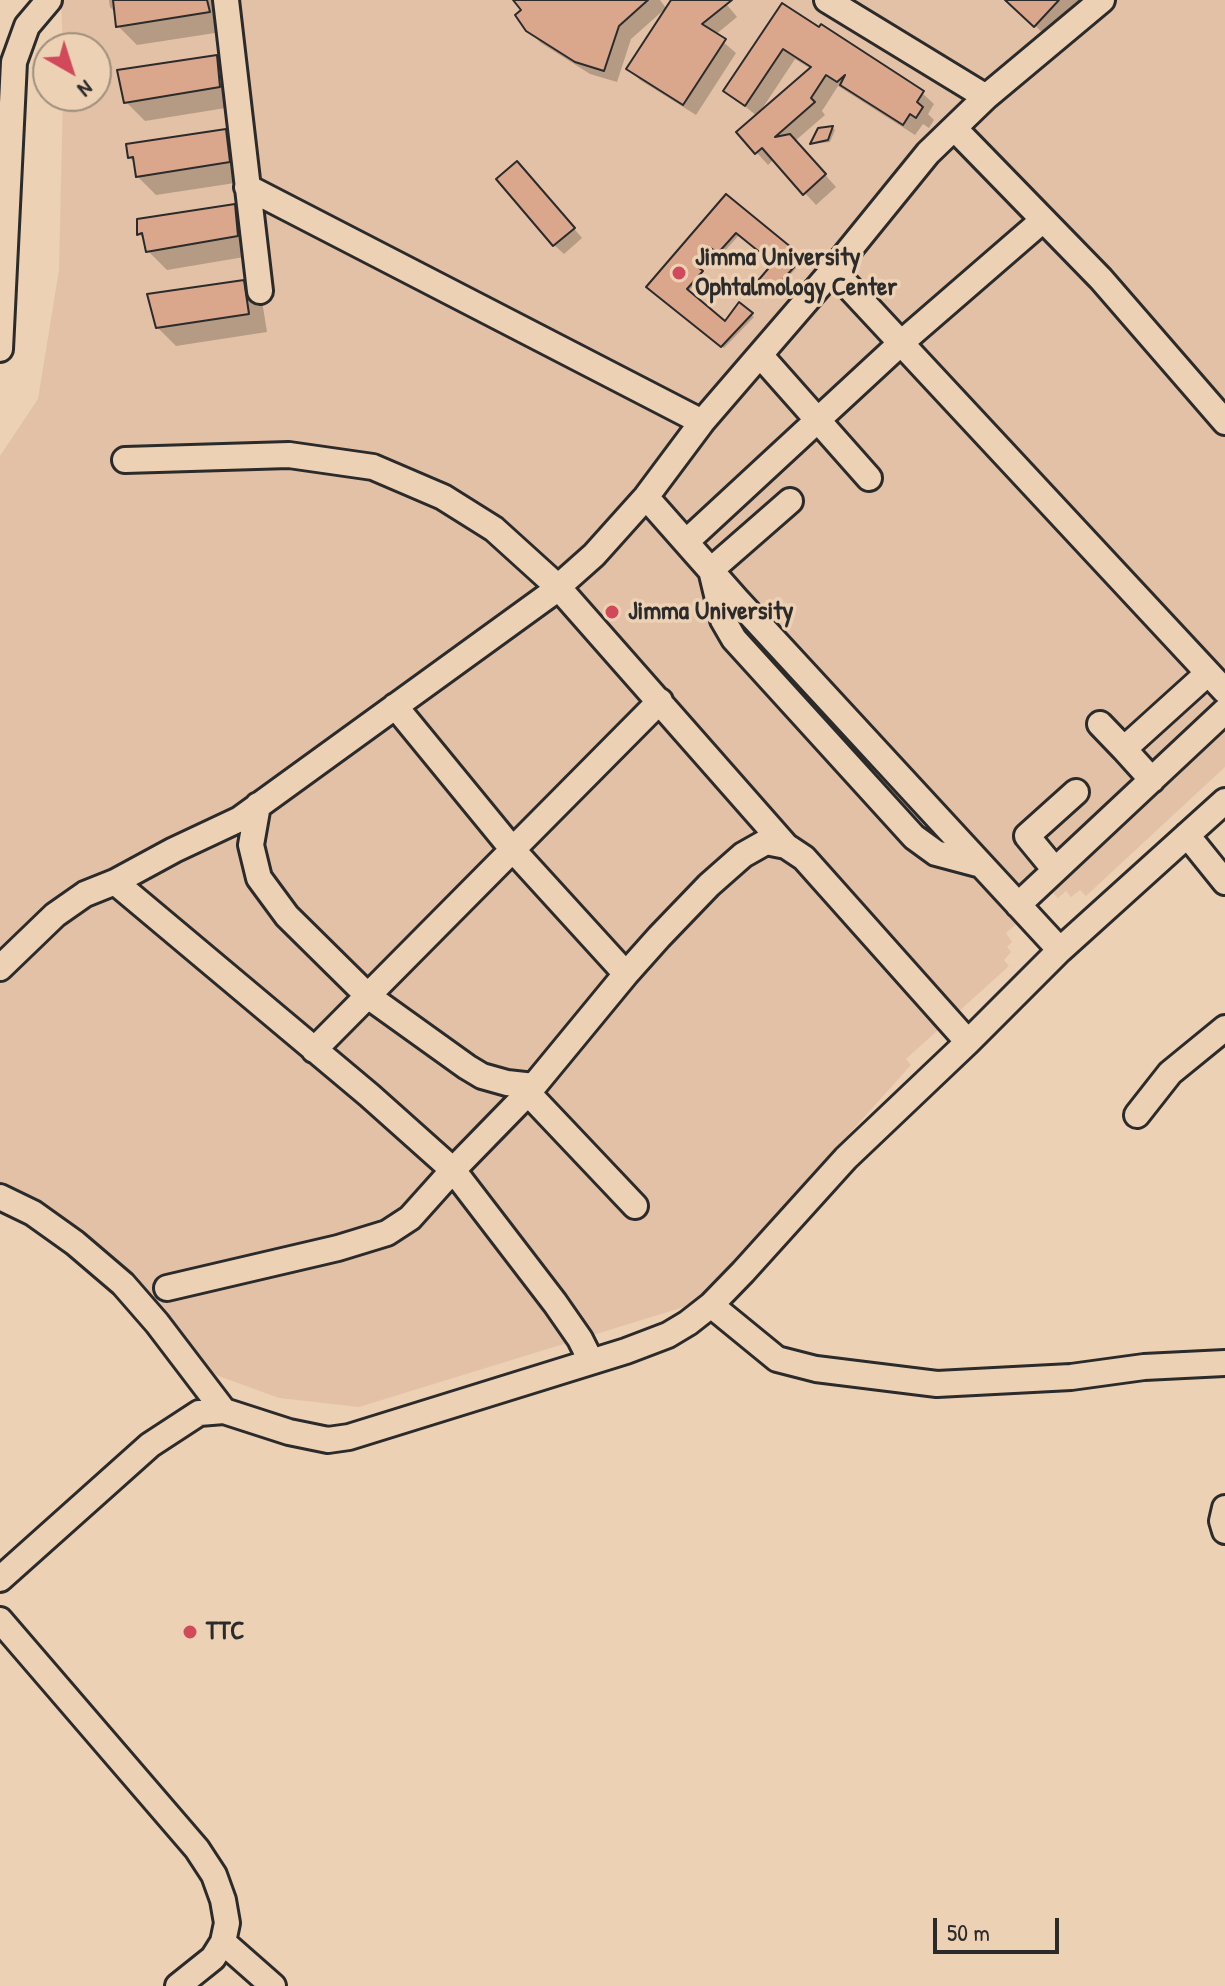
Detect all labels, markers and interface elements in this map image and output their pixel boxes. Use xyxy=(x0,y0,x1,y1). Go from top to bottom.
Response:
north arrow xyxy=(32,32,112,112)
text: N xyxy=(72,74,100,104)
place label: Jimma University Ophtalmology Center xyxy=(695,242,897,304)
marker: Jimma University Ophtalmology Center xyxy=(670,264,688,282)
place label: Jimma University xyxy=(628,596,793,628)
marker: Jimma University xyxy=(603,603,621,621)
place label: TTC xyxy=(206,1616,245,1648)
marker: TTC xyxy=(181,1623,199,1641)
scale bar xyxy=(937,1902,1063,1952)
text: 50 m xyxy=(947,1916,990,1948)

